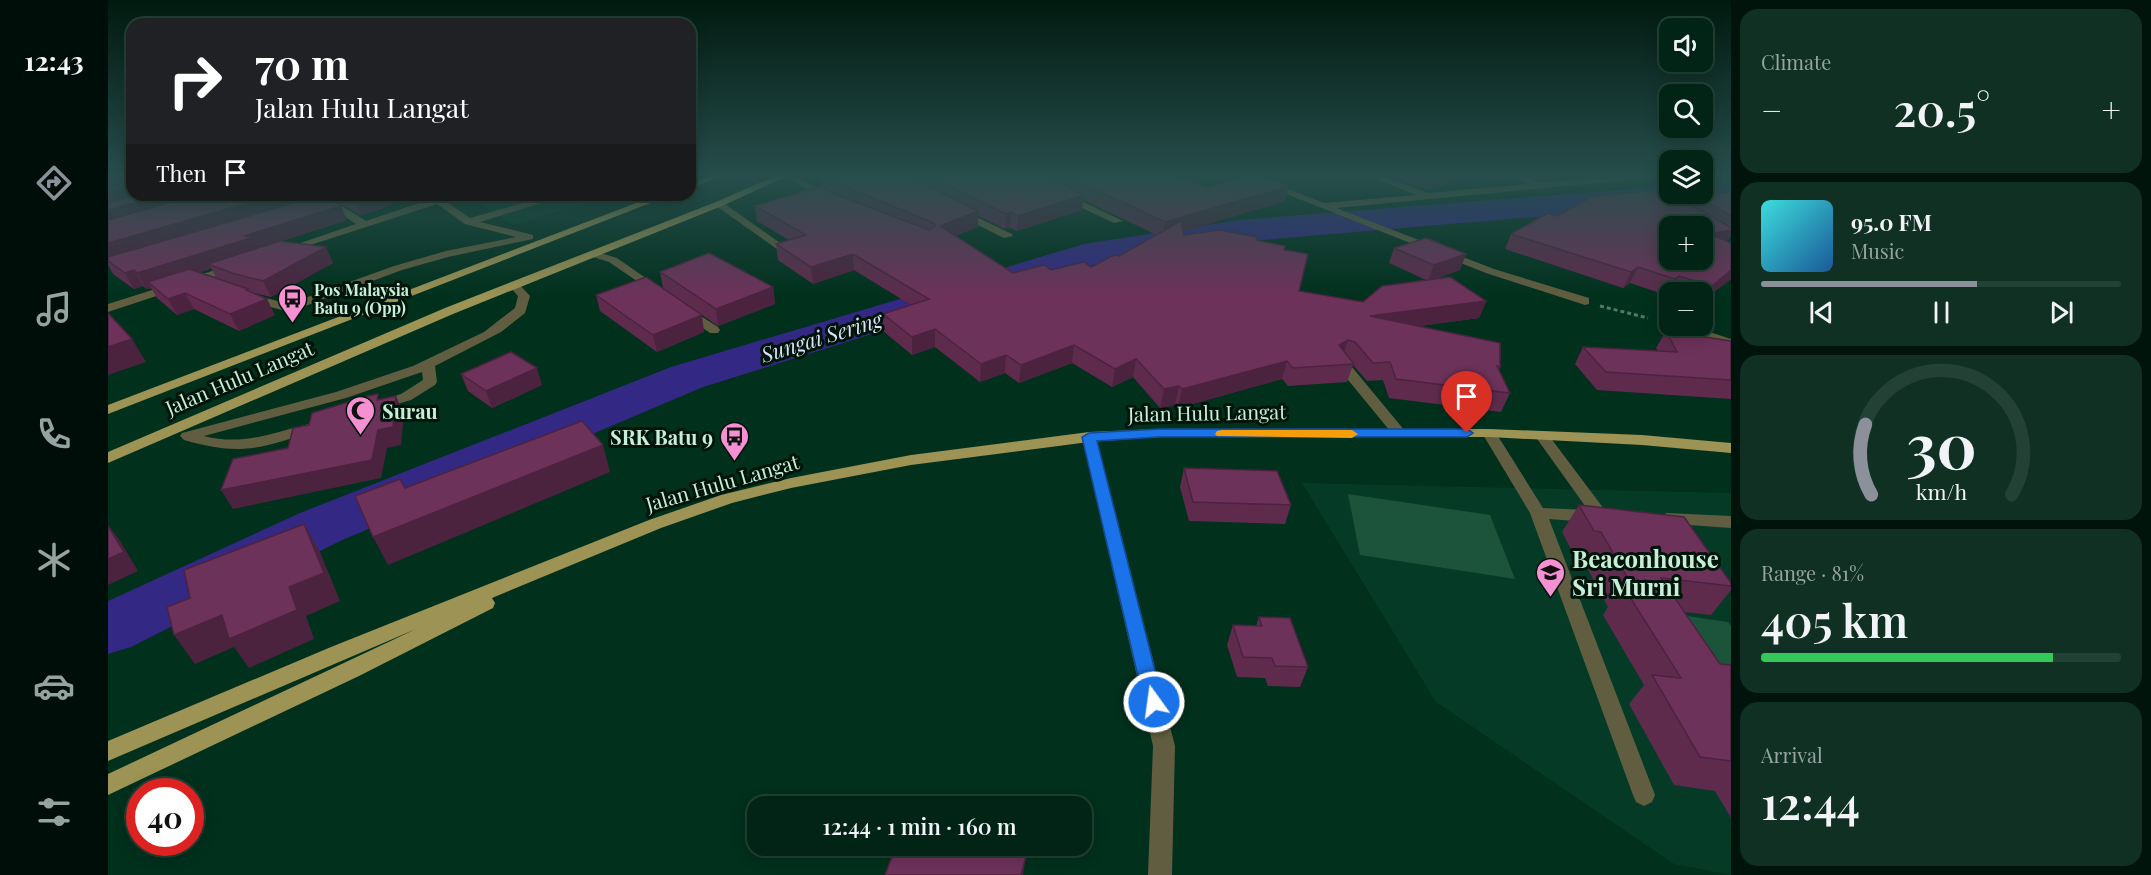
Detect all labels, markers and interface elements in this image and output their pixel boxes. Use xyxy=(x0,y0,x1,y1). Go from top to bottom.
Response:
map controls xyxy=(1659,18,1713,336)
button: sound xyxy=(1659,18,1713,72)
text: 70 m xyxy=(255,35,349,91)
text: 12:43 xyxy=(24,42,84,78)
icon: right xyxy=(156,42,234,120)
text: Climate xyxy=(1761,48,1831,75)
text: 20.5° xyxy=(1894,78,1990,138)
button: search xyxy=(1659,84,1713,138)
text: − xyxy=(1761,87,1782,131)
text: + xyxy=(2102,87,2121,131)
text: Jalan Hulu Langat xyxy=(255,89,469,125)
button: layers xyxy=(1659,150,1713,204)
icon: arrive xyxy=(219,156,252,189)
text: Then xyxy=(156,158,207,188)
icon: directions xyxy=(33,162,75,204)
text: 95.0 FM xyxy=(1851,207,1932,237)
button: + xyxy=(1659,216,1713,270)
text: Music xyxy=(1851,237,1904,264)
place label: Pos Malaysia Batu 9 (Opp) xyxy=(314,279,410,318)
bus stop icon: Pos Malaysia Batu 9 (Opp) xyxy=(277,282,309,324)
button: − xyxy=(1659,282,1713,336)
icon: music xyxy=(33,288,75,330)
icon: previous xyxy=(1805,296,1838,329)
icon: pause xyxy=(1925,296,1958,329)
icon: next xyxy=(2045,296,2078,329)
water label: Sungai Sering xyxy=(756,304,887,368)
street label: Jalan Hulu Langat xyxy=(160,333,318,421)
pin xyxy=(1441,371,1492,433)
icon: arrive xyxy=(1450,380,1483,413)
mosque icon: Surau xyxy=(345,394,377,436)
place label: Surau xyxy=(382,397,438,424)
street label: Jalan Hulu Langat xyxy=(1127,397,1287,427)
text: 30 xyxy=(1906,401,1976,485)
icon: phone xyxy=(33,413,75,455)
bus stop icon: SRK Batu 9 xyxy=(718,420,750,462)
place label: SRK Batu 9 xyxy=(610,423,713,450)
street label: Jalan Hulu Langat xyxy=(641,447,803,517)
text: km/h xyxy=(1915,477,1967,505)
icon: climate xyxy=(33,539,75,581)
place label: Beaconhouse Sri Murni xyxy=(1572,542,1719,602)
school or university icon: Beaconhouse Sri Murni xyxy=(1535,556,1567,598)
text: Range · 81% xyxy=(1761,559,1864,586)
text: 405 km xyxy=(1761,589,1908,649)
icon: car xyxy=(33,665,75,707)
position arrow xyxy=(1122,670,1186,734)
text: Arrival xyxy=(1761,741,1823,768)
text: 12:44 xyxy=(1761,771,1860,831)
speed limit sign: 40 xyxy=(126,778,204,856)
icon: filters xyxy=(33,791,75,833)
text: 12:44 · 1 min · 160 m xyxy=(822,811,1017,841)

